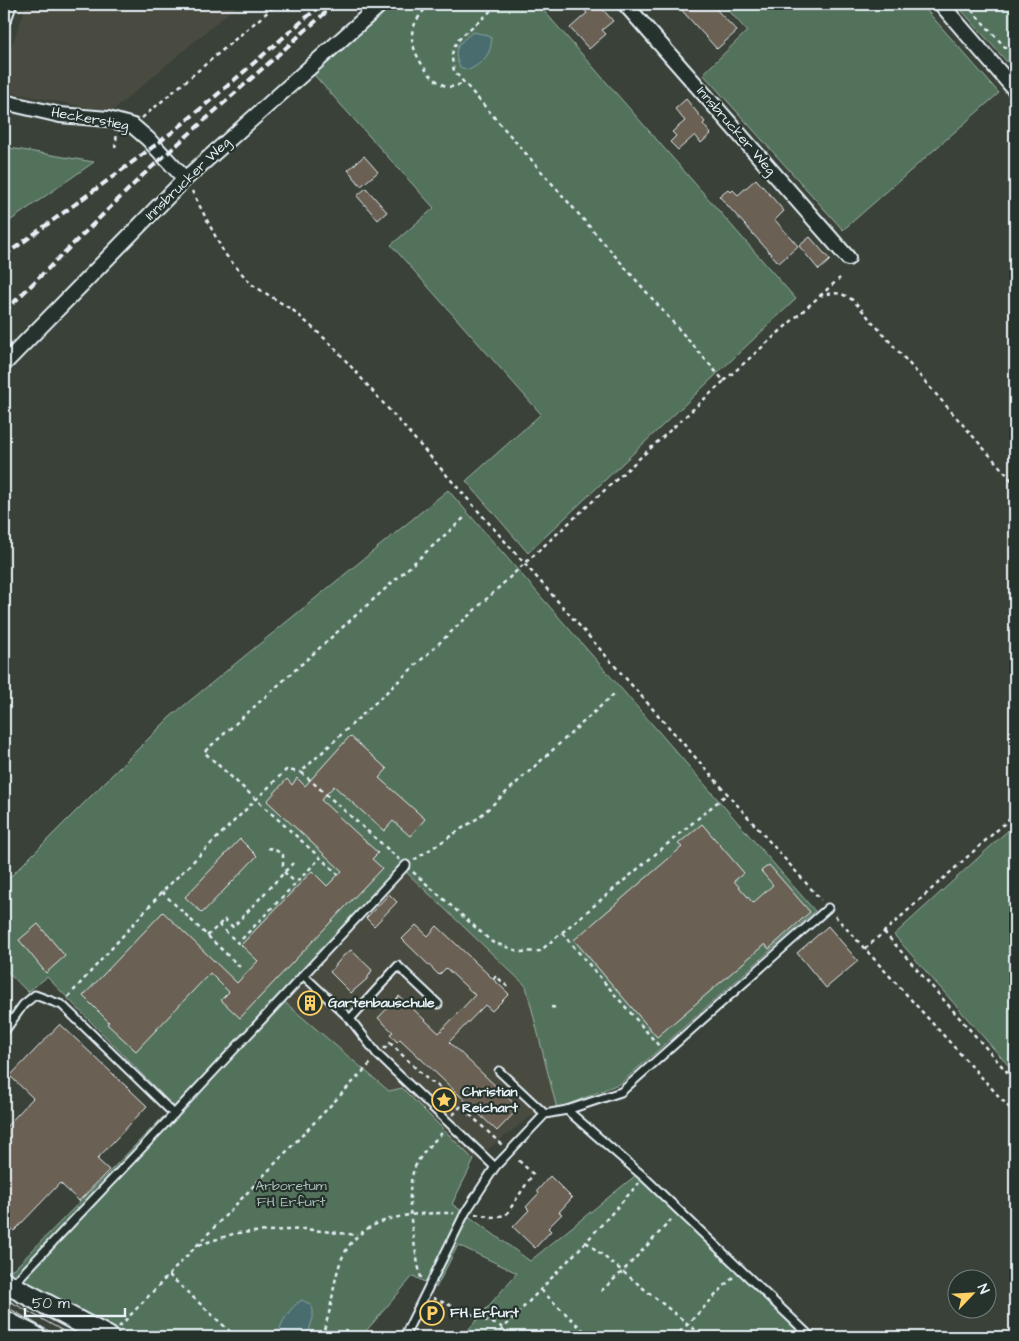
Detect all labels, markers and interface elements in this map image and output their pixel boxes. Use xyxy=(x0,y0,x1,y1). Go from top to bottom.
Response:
street label: Innsbrucker Weg xyxy=(692,82,780,180)
street label: Heckerstieg xyxy=(50,102,130,136)
street label: Innsbrucker Weg xyxy=(141,133,235,225)
building icon: Gartenbauschule xyxy=(297,990,323,1016)
place label: Gartenbauschule xyxy=(328,993,435,1013)
place label: Christian Reichart xyxy=(462,1082,518,1118)
place icon: Christian Reichart xyxy=(431,1087,457,1113)
park label: Arboretum FH Erfurt xyxy=(255,1176,327,1212)
north arrow xyxy=(946,1268,996,1318)
text: N xyxy=(972,1281,994,1297)
scale bar xyxy=(25,1286,125,1318)
text: 50 m xyxy=(32,1293,70,1314)
parking icon: FH Erfurt xyxy=(419,1300,445,1326)
place label: FH Erfurt xyxy=(450,1303,519,1323)

